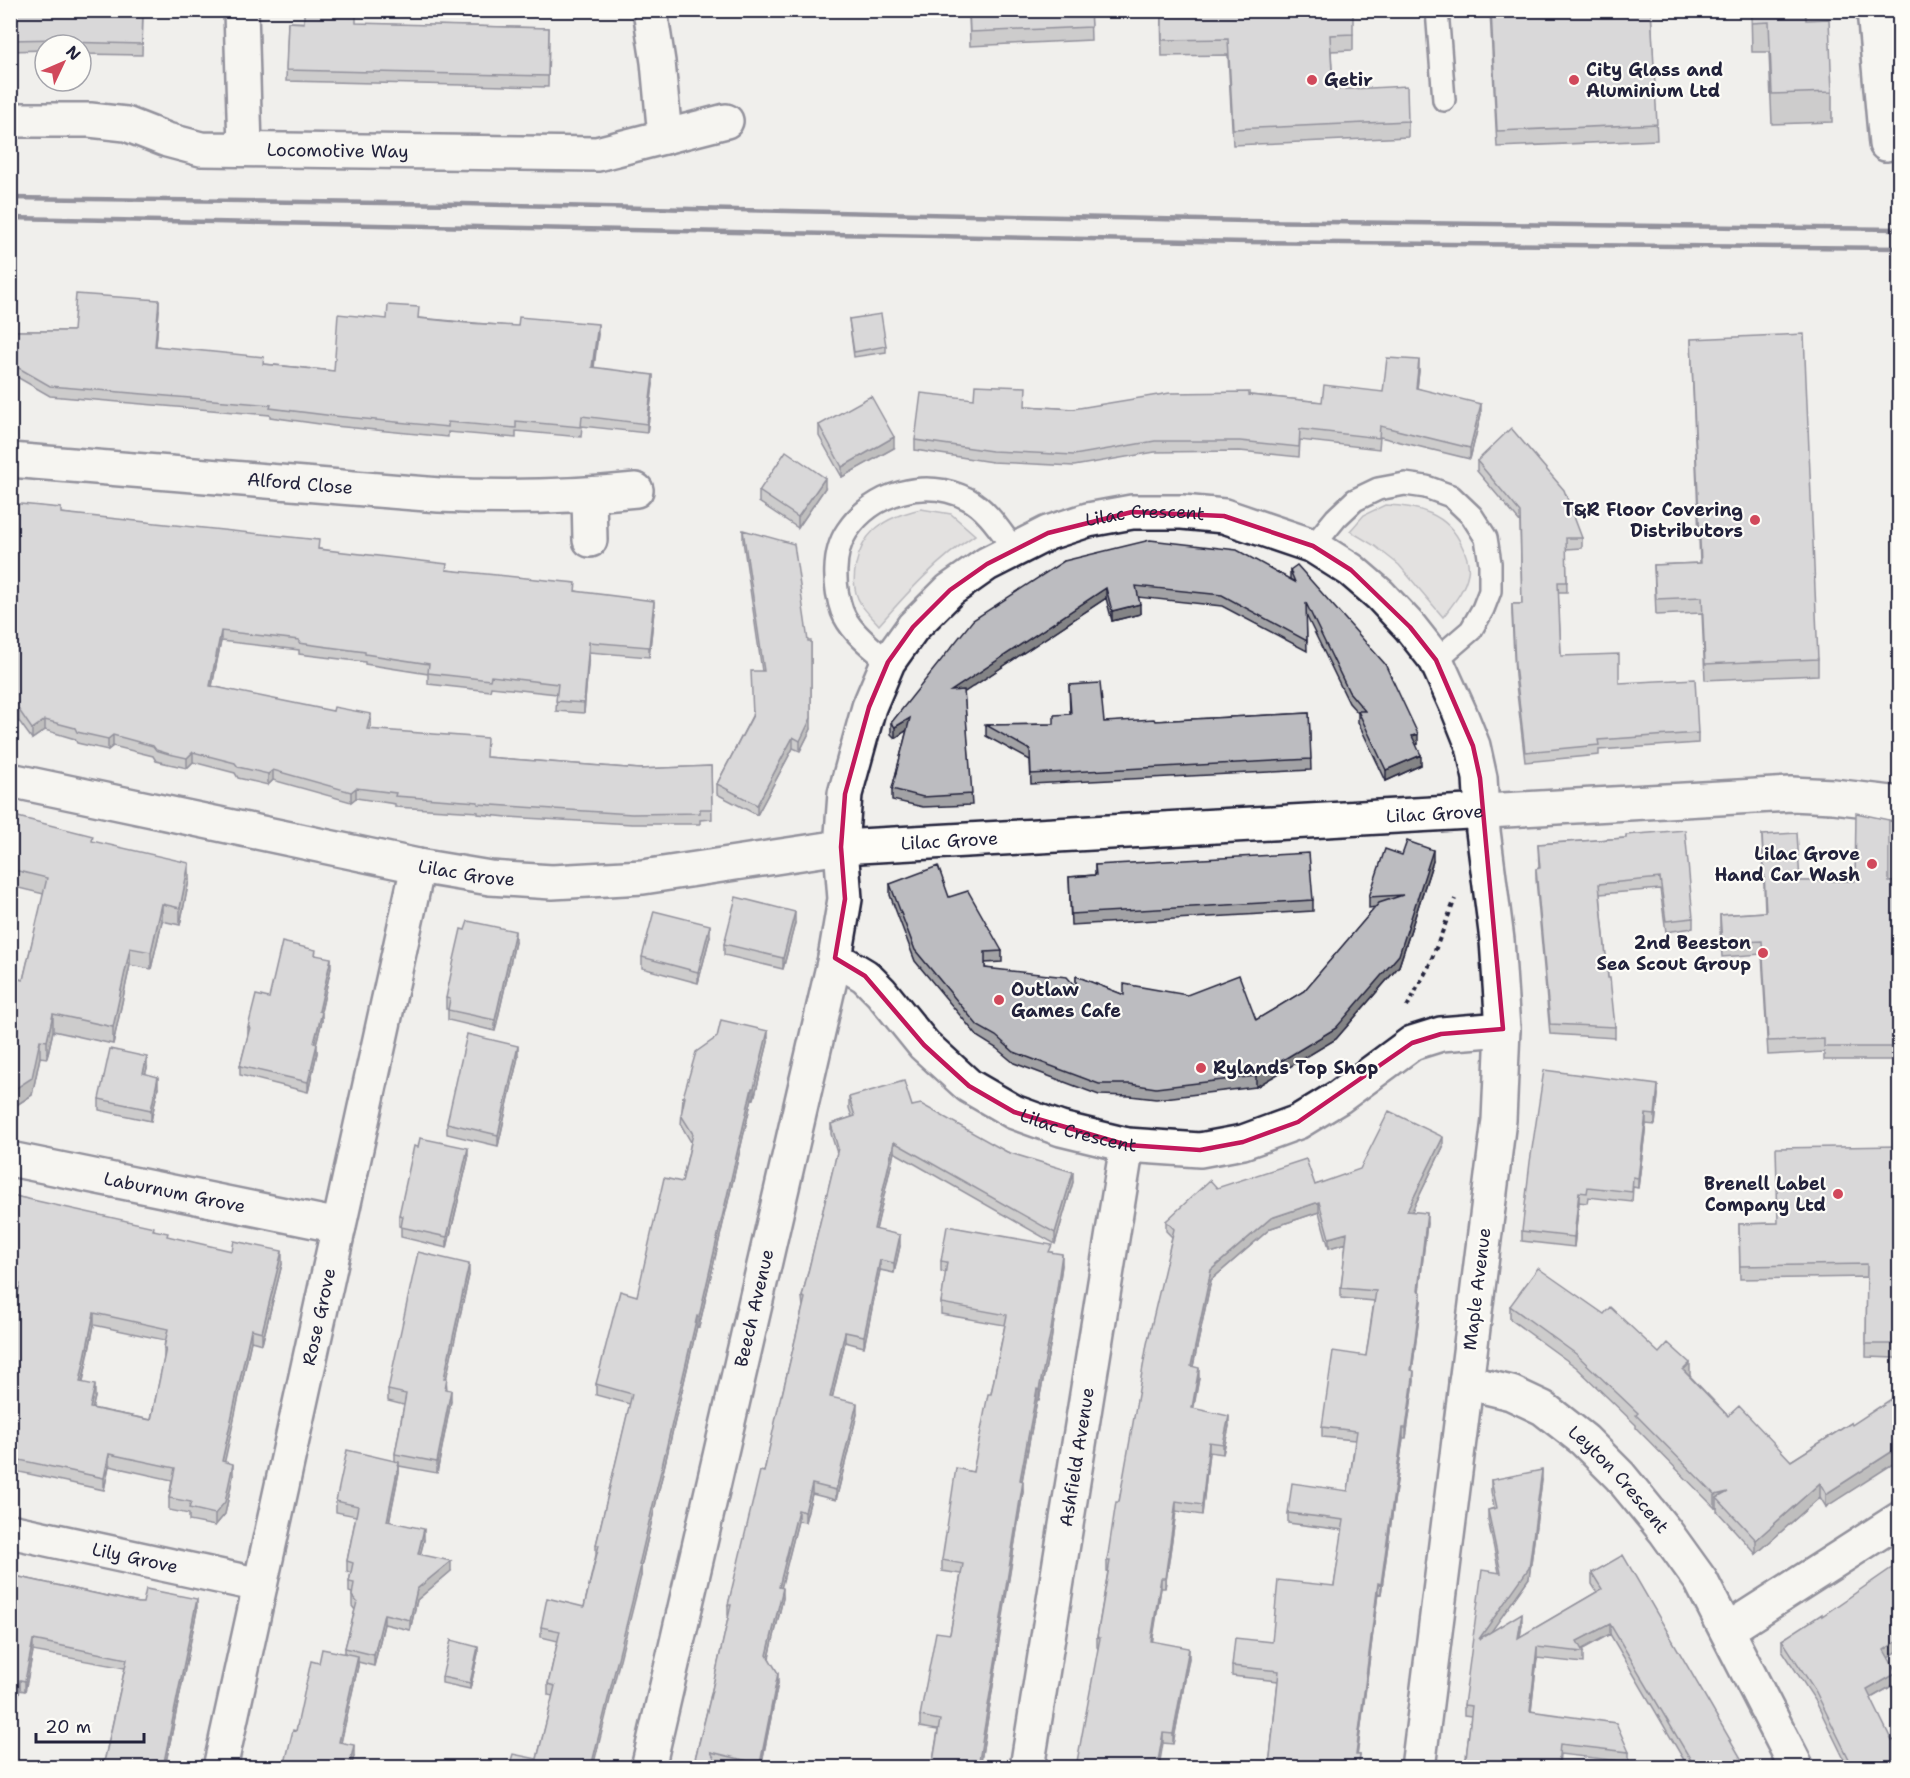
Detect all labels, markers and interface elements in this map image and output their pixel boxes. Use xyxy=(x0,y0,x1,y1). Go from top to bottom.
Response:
north arrow xyxy=(33,33,93,93)
text: N xyxy=(61,41,85,65)
place label: City Glass and Aluminium Ltd xyxy=(1586,58,1723,103)
place label: Getir xyxy=(1324,68,1373,92)
marker: Getir xyxy=(1305,73,1319,87)
marker: City Glass and Aluminium Ltd xyxy=(1567,73,1581,87)
street label: Locomotive Way xyxy=(266,138,409,164)
street label: Alford Close xyxy=(246,467,354,500)
place label: T&R Floor Covering Distributors xyxy=(1563,498,1743,543)
street label: Lilac Crescent xyxy=(1083,500,1206,532)
marker: T&R Floor Covering Distributors xyxy=(1748,513,1762,527)
street label: Lilac Grove xyxy=(1385,799,1484,829)
street label: Lilac Grove xyxy=(900,826,999,856)
place label: Lilac Grove Hand Car Wash xyxy=(1714,842,1860,887)
street label: Lilac Grove xyxy=(416,854,516,892)
marker: Lilac Grove Hand Car Wash xyxy=(1865,857,1879,871)
place label: 2nd Beeston Sea Scout Group xyxy=(1597,931,1751,976)
marker: 2nd Beeston Sea Scout Group xyxy=(1756,946,1770,960)
place label: Outlaw Games Cafe xyxy=(1011,978,1121,1023)
marker: Outlaw Games Cafe xyxy=(992,993,1006,1007)
place label: Rylands Top Shop xyxy=(1213,1056,1378,1080)
marker: Rylands Top Shop xyxy=(1194,1061,1208,1075)
street label: Lilac Crescent xyxy=(1017,1103,1137,1158)
street label: Laburnum Grove xyxy=(102,1166,248,1219)
place label: Brenell Label Company Ltd xyxy=(1704,1172,1826,1217)
marker: Brenell Label Company Ltd xyxy=(1831,1187,1845,1201)
street label: Maple Avenue xyxy=(1458,1226,1496,1352)
street label: Beech Avenue xyxy=(729,1247,779,1369)
street label: Rose Grove xyxy=(297,1266,341,1368)
street label: Ashfield Avenue xyxy=(1054,1386,1100,1528)
street label: Leyton Crescent xyxy=(1563,1420,1674,1539)
street label: Lily Grove xyxy=(90,1537,180,1579)
scale bar xyxy=(36,1706,144,1744)
text: 20 m xyxy=(45,1715,91,1739)

